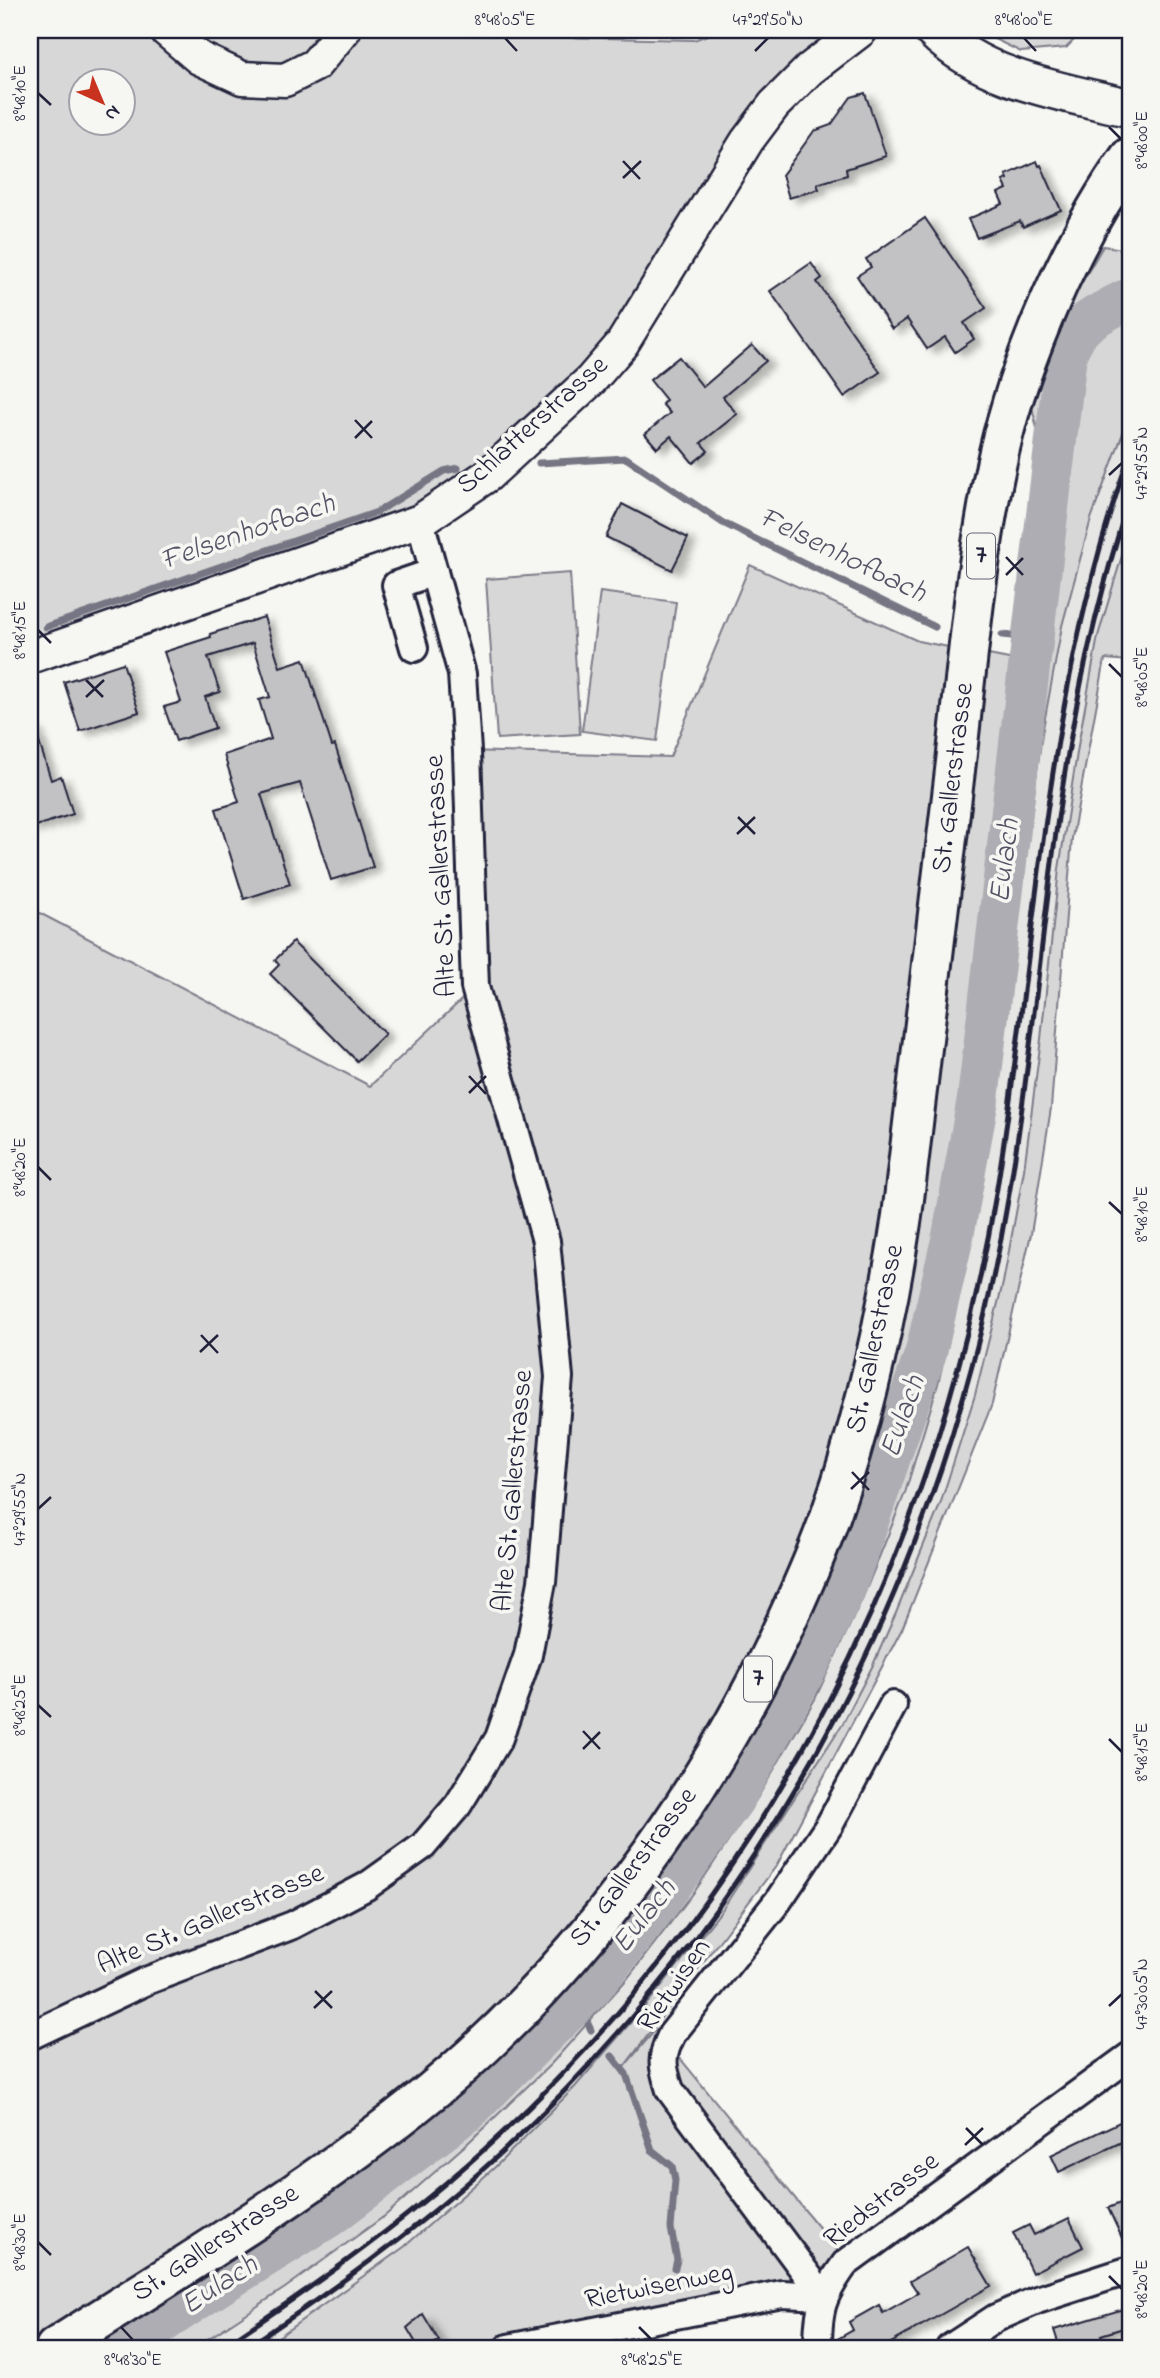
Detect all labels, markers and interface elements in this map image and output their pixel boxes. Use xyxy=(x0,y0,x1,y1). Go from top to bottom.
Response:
text: 8°48'05"E xyxy=(475,8,535,34)
text: 47°29'50"N xyxy=(733,8,803,34)
text: 8°48'00"E xyxy=(995,8,1053,34)
text: 8°48'10"E xyxy=(8,65,34,121)
north arrow xyxy=(66,66,136,136)
text: N xyxy=(98,98,126,127)
text: 8°48'00"E xyxy=(1130,111,1156,169)
street label: Schlatterstrasse xyxy=(448,346,618,506)
text: 47°29'55"N xyxy=(1130,427,1156,499)
water label: Felsenhofbach xyxy=(155,482,342,583)
water label: Felsenhofbach xyxy=(751,496,934,616)
road number: 7 xyxy=(967,534,995,578)
text: 8°48'15"E xyxy=(8,601,34,659)
text: 8°48'05"E xyxy=(1130,647,1156,707)
street label: St. Gallerstrasse xyxy=(922,680,986,876)
street label: Alte St. Gallerstrasse xyxy=(415,753,469,998)
water label: Eulach xyxy=(979,816,1033,905)
text: 8°48'20"E xyxy=(8,1137,34,1197)
text: 8°48'10"E xyxy=(1130,1186,1156,1242)
street label: St. Gallerstrasse xyxy=(836,1240,916,1437)
street label: Alte St. Gallerstrasse xyxy=(483,1368,545,1614)
water label: Eulach xyxy=(870,1369,939,1464)
text: 47°29'55"N xyxy=(8,1473,34,1545)
road number: 7 xyxy=(744,1656,772,1702)
text: 8°48'25"E xyxy=(8,1674,34,1736)
text: 8°48'15"E xyxy=(1130,1723,1156,1781)
street label: St. Gallerstrasse xyxy=(560,1779,708,1957)
street label: Alte St. Gallerstrasse xyxy=(91,1854,331,1986)
water label: Eulach xyxy=(602,1870,689,1964)
street label: Rietwisen xyxy=(628,1931,722,2041)
text: 47°30'05"N xyxy=(1130,1958,1156,2030)
street label: Riedstrasse xyxy=(815,2142,949,2259)
street label: St. Gallerstrasse xyxy=(124,2174,308,2313)
text: 8°48'30"E xyxy=(8,2213,34,2271)
water label: Eulach xyxy=(173,2244,268,2327)
street label: Rietwisenweg xyxy=(581,2253,737,2321)
text: 8°48'20"E xyxy=(1130,2259,1156,2319)
text: 8°48'30"E xyxy=(104,2348,162,2374)
text: 8°48'25"E xyxy=(621,2348,683,2374)

